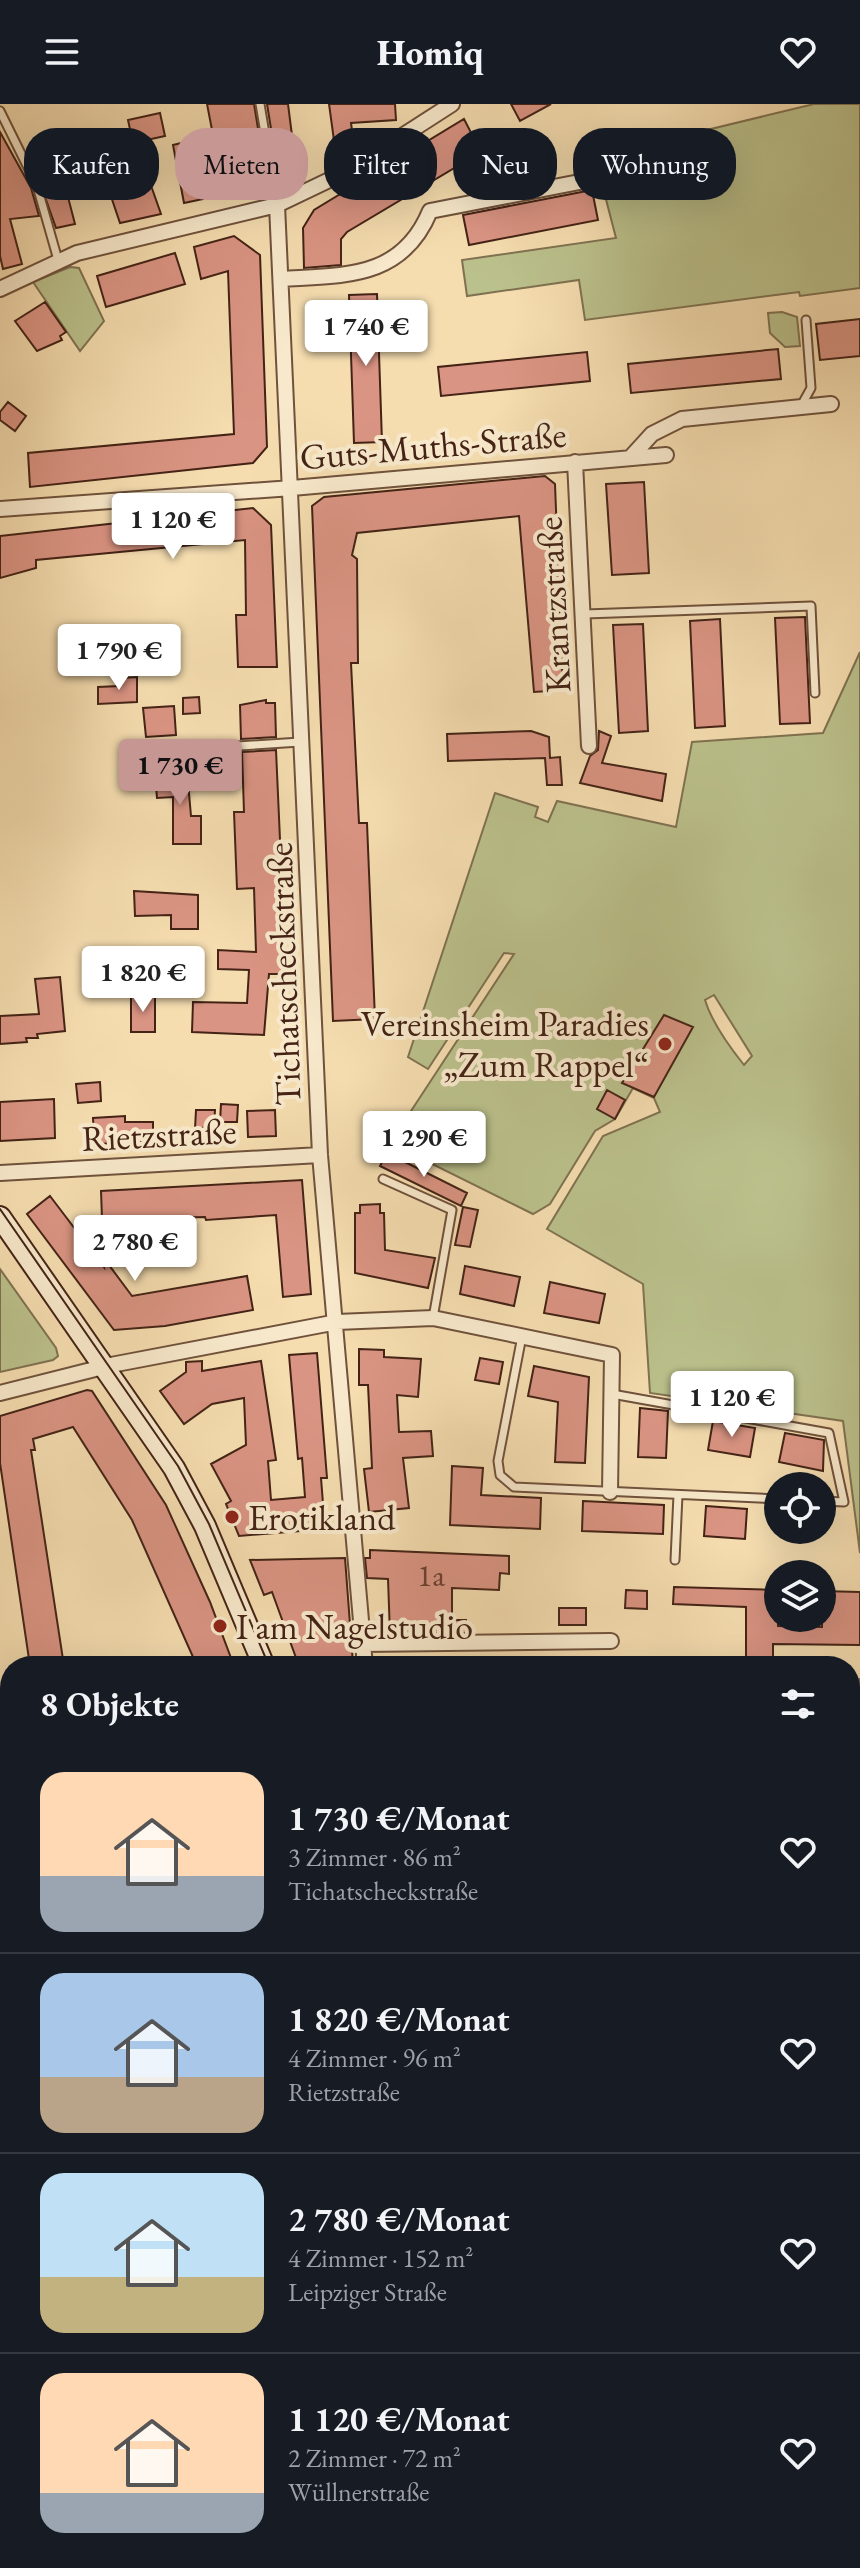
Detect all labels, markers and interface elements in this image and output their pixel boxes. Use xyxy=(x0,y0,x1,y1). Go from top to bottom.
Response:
text: Homiq xyxy=(377,29,483,76)
icon: menu xyxy=(40,30,84,74)
icon: heart xyxy=(776,30,820,74)
chip: Kaufen xyxy=(24,128,159,200)
chip: Mieten xyxy=(175,128,308,200)
chip: Filter xyxy=(324,128,437,200)
chip: Neu xyxy=(453,128,557,200)
chip: Wohnung xyxy=(573,128,736,200)
pin: 1 740 € xyxy=(292,300,440,368)
text: 1 740 € xyxy=(323,309,409,343)
street label: Guts-Muths-Straße xyxy=(298,410,568,481)
pin: 1 120 € xyxy=(99,493,247,561)
text: 1 120 € xyxy=(130,502,216,536)
street label: Krantzstraße xyxy=(525,516,582,694)
pin: 1 790 € xyxy=(45,624,193,692)
text: 1 790 € xyxy=(76,633,162,667)
pin: 1 730 € xyxy=(106,739,254,807)
text: 1 730 € xyxy=(137,748,223,782)
street label: Tichatscheckstraße xyxy=(255,842,312,1106)
pin: 1 820 € xyxy=(69,946,217,1014)
text: 1 820 € xyxy=(100,955,186,989)
place label: Vereinsheim Paradies „Zum Rappel“ xyxy=(361,1000,649,1088)
marker: Vereinsheim Paradies „Zum Rappel“ xyxy=(656,1035,674,1053)
street label: Rietzstraße xyxy=(80,1107,238,1162)
pin: 1 290 € xyxy=(350,1111,498,1179)
text: 1 290 € xyxy=(381,1120,467,1154)
pin: 2 780 € xyxy=(61,1215,209,1283)
text: 2 780 € xyxy=(92,1224,178,1258)
pin: 1 120 € xyxy=(658,1371,806,1439)
text: 1 120 € xyxy=(689,1380,775,1414)
map controls xyxy=(764,1472,836,1632)
button: locate xyxy=(764,1472,836,1544)
place label: Erotikland xyxy=(248,1494,396,1541)
marker: Erotikland xyxy=(223,1508,241,1526)
house number: 1a xyxy=(417,1554,445,1596)
button: layers xyxy=(764,1560,836,1632)
place label: I am Nagelstudio xyxy=(236,1603,473,1650)
marker: I am Nagelstudio xyxy=(211,1617,229,1635)
text: 8 Objekte xyxy=(40,1682,179,1726)
icon: filters xyxy=(776,1682,820,1726)
text: 1 730 €/Monat xyxy=(288,1796,509,1840)
icon: home xyxy=(104,1804,200,1900)
icon: heart xyxy=(776,1830,820,1874)
text: 3 Zimmer · 86 m² xyxy=(288,1840,461,1874)
text: Tichatscheckstraße xyxy=(288,1874,478,1908)
text: 1 820 €/Monat xyxy=(288,1997,509,2041)
icon: home xyxy=(104,2005,200,2101)
icon: heart xyxy=(776,2031,820,2075)
text: 4 Zimmer · 96 m² xyxy=(288,2041,461,2075)
text: Rietzstraße xyxy=(288,2075,400,2109)
text: 2 780 €/Monat xyxy=(288,2197,509,2241)
icon: home xyxy=(104,2205,200,2301)
icon: heart xyxy=(776,2231,820,2275)
text: 4 Zimmer · 152 m² xyxy=(288,2241,473,2275)
text: Leipziger Straße xyxy=(288,2275,447,2309)
text: 1 120 €/Monat xyxy=(288,2397,509,2441)
icon: home xyxy=(104,2405,200,2501)
icon: heart xyxy=(776,2431,820,2475)
text: 2 Zimmer · 72 m² xyxy=(288,2441,461,2475)
text: Wüllnerstraße xyxy=(288,2475,429,2509)

